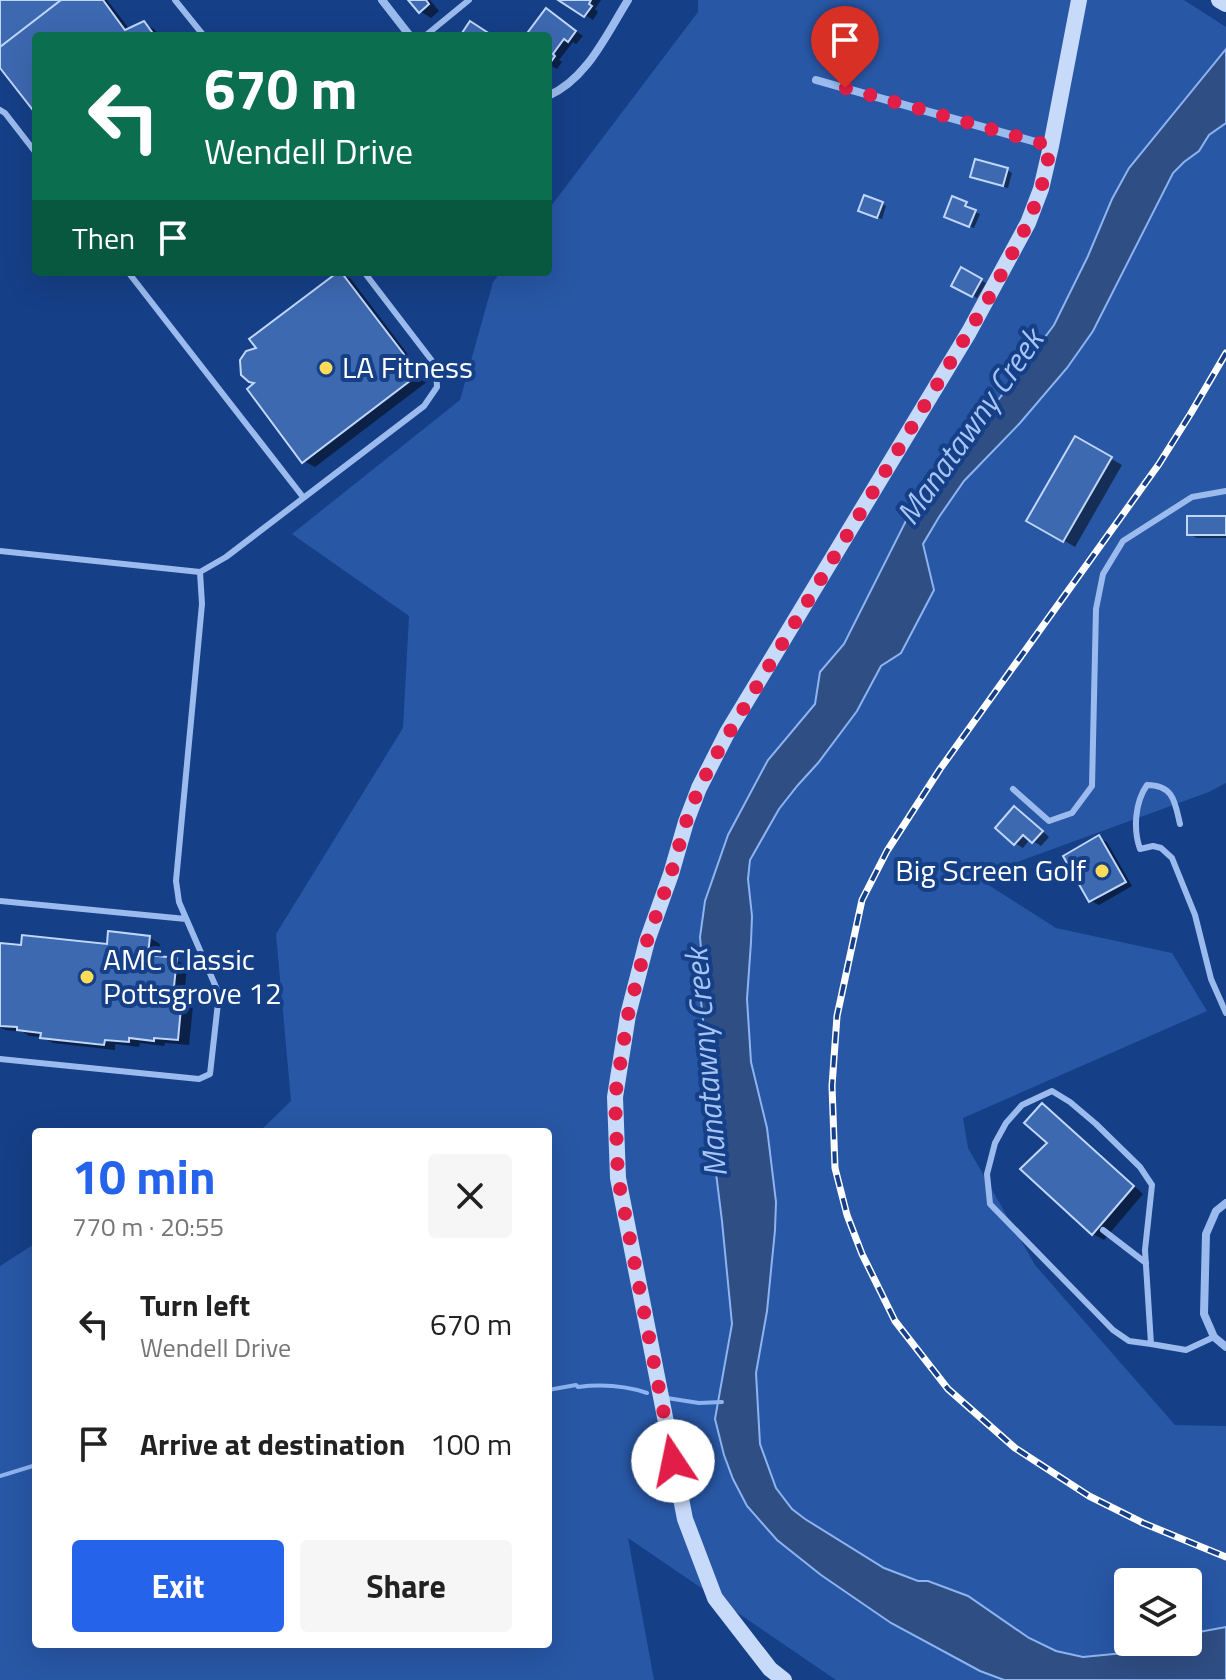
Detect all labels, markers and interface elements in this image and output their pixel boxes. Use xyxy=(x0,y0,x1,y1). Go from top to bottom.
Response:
pin xyxy=(811,6,879,88)
icon: arrive xyxy=(823,18,867,62)
text: 670 m xyxy=(204,46,357,131)
icon: left xyxy=(72,64,176,168)
text: Wendell Drive xyxy=(204,123,413,178)
text: Then xyxy=(72,215,135,261)
icon: arrive xyxy=(151,216,195,260)
water label: Manatawny Creek xyxy=(884,316,1057,534)
place label: LA Fitness xyxy=(342,344,473,390)
marker: LA Fitness xyxy=(317,359,335,377)
place label: Big Screen Golf xyxy=(895,847,1086,893)
marker: Big Screen Golf xyxy=(1093,862,1111,880)
place label: AMC Classic Pottsgrove 12 xyxy=(103,936,282,1016)
water label: Manatawny Creek xyxy=(671,943,739,1179)
marker: AMC Classic Pottsgrove 12 xyxy=(78,968,96,986)
text: 10 min xyxy=(72,1140,216,1213)
button: close xyxy=(428,1154,512,1238)
text: 770 m · 20:55 xyxy=(72,1207,224,1246)
text: Turn left xyxy=(140,1282,250,1328)
text: 670 m xyxy=(430,1301,512,1347)
icon: left xyxy=(72,1302,116,1346)
text: Wendell Drive xyxy=(140,1328,291,1367)
position arrow xyxy=(631,1419,715,1503)
text: Arrive at destination xyxy=(140,1421,405,1467)
text: 100 m xyxy=(430,1421,512,1467)
icon: arrive xyxy=(72,1422,116,1466)
button: Exit xyxy=(72,1540,284,1632)
button: Share xyxy=(300,1540,512,1632)
map controls xyxy=(1114,1568,1202,1656)
button: layers xyxy=(1114,1568,1202,1656)

